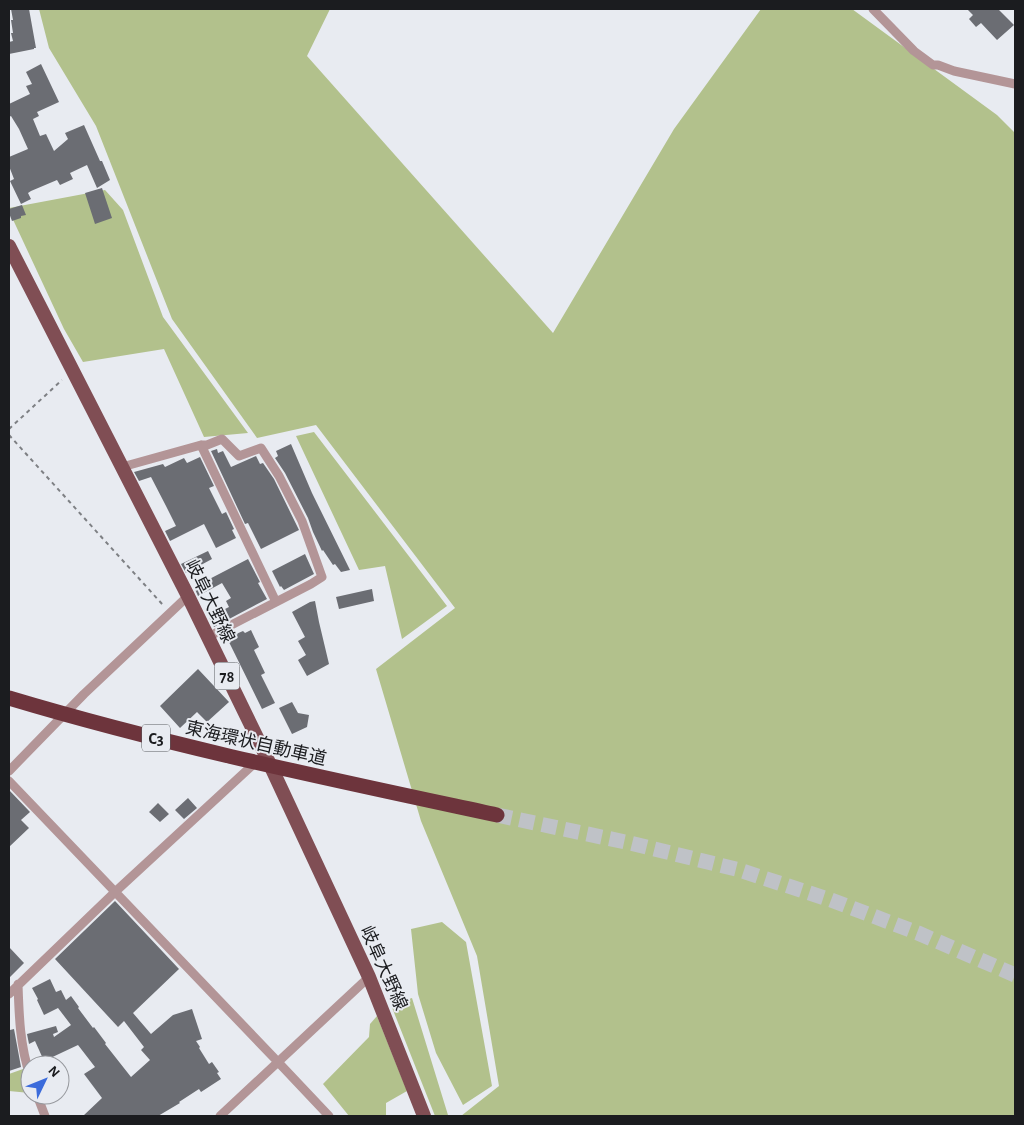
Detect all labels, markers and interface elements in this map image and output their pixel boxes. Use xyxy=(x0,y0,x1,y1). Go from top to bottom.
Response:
street label: 岐阜大野線 xyxy=(181,556,239,646)
road number: 78 xyxy=(214,662,240,689)
street label: 東海環状自動車道 xyxy=(184,717,328,769)
road number: C3 xyxy=(142,724,170,751)
street label: 岐阜大野線 xyxy=(357,923,411,1013)
north arrow xyxy=(20,1055,70,1105)
text: N xyxy=(45,1063,62,1080)

